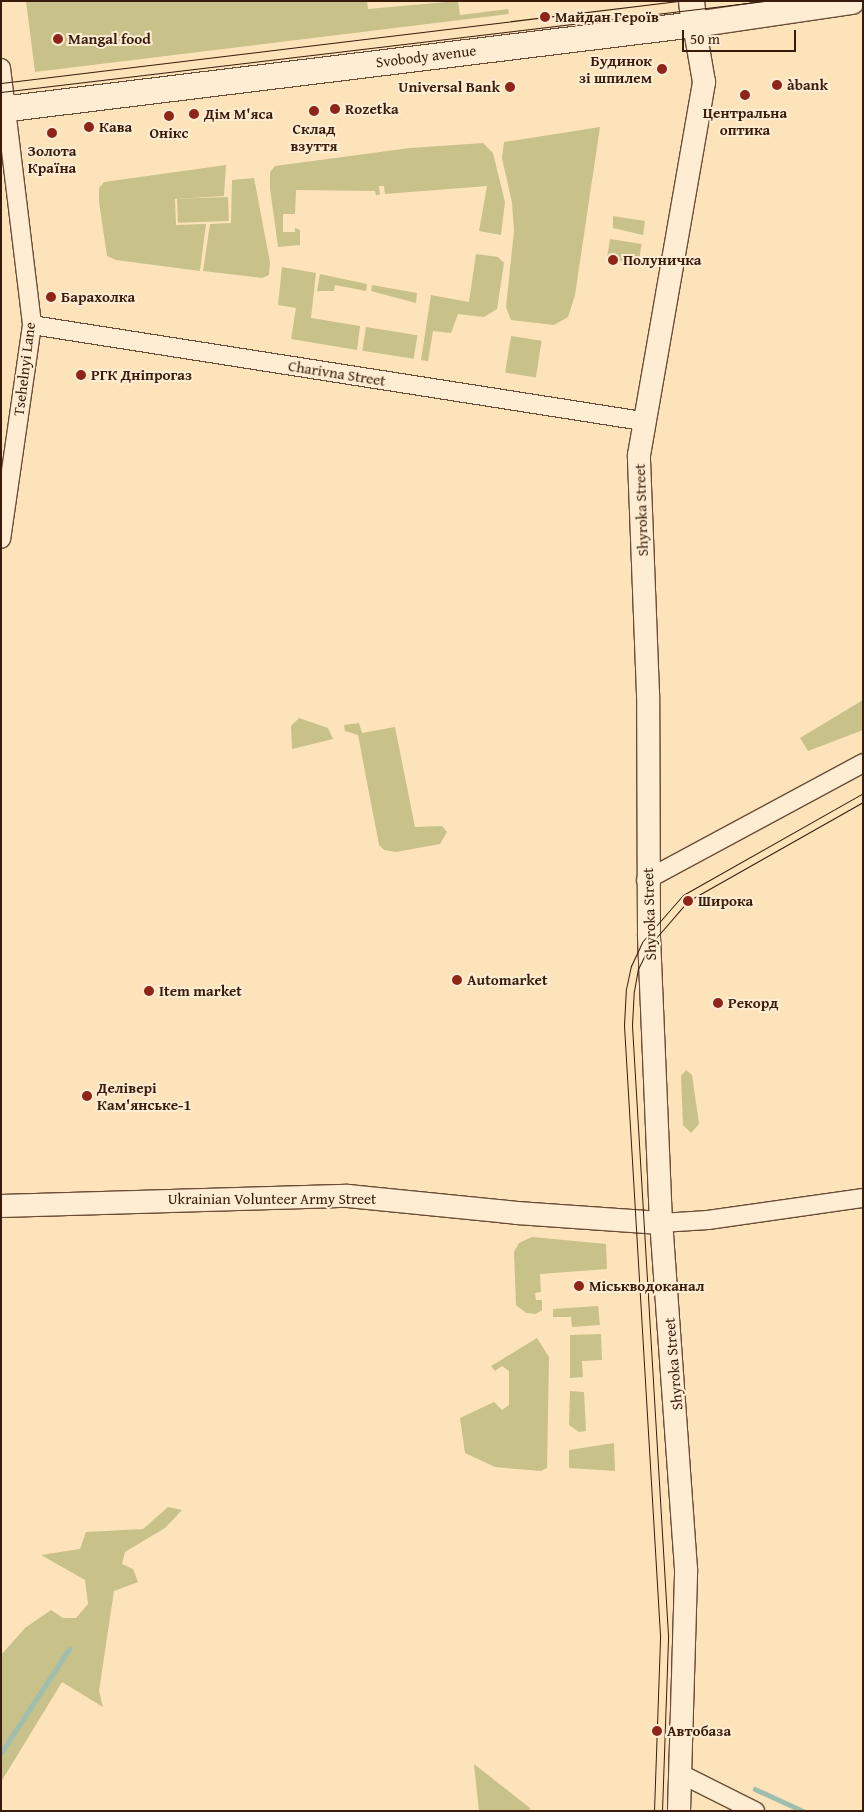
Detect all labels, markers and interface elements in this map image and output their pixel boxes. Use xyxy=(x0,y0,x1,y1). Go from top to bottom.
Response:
place label: Майдан Героїв xyxy=(555,8,659,26)
marker: Майдан Героїв xyxy=(539,11,551,23)
scale bar xyxy=(684,20,798,52)
text: 50 m xyxy=(690,28,720,49)
place label: Mangal food xyxy=(68,30,151,48)
marker: Mangal food xyxy=(52,33,64,45)
street label: Svobody avenue xyxy=(375,41,477,71)
place label: Будинок зі шпилем xyxy=(579,51,652,86)
marker: Будинок зі шпилем xyxy=(656,63,668,75)
place label: àbank xyxy=(787,76,828,94)
place label: Universal Bank xyxy=(398,78,500,96)
marker: àbank xyxy=(771,79,783,91)
marker: Universal Bank xyxy=(504,81,516,93)
marker: Центральна оптика xyxy=(739,89,751,101)
place label: Rozetka xyxy=(345,100,399,118)
marker: Rozetka xyxy=(329,103,341,115)
place label: Центральна оптика xyxy=(703,103,787,138)
place label: Дім М'яса xyxy=(204,105,273,123)
marker: Склад взуття xyxy=(308,105,320,117)
marker: Дім М'яса xyxy=(188,108,200,120)
marker: Онікс xyxy=(163,110,175,122)
place label: Кава xyxy=(99,118,132,136)
place label: Склад взуття xyxy=(291,119,337,154)
marker: Кава xyxy=(83,121,95,133)
place label: Онікс xyxy=(150,124,188,142)
marker: Золота Країна xyxy=(46,127,58,139)
place label: Золота Країна xyxy=(28,141,76,176)
place label: Полуничка xyxy=(623,251,702,269)
marker: Полуничка xyxy=(607,254,619,266)
place label: Барахолка xyxy=(61,288,135,306)
marker: Барахолка xyxy=(45,291,57,303)
street label: Tsehelnyi Lane xyxy=(9,321,39,417)
street label: Charivna Street xyxy=(287,356,387,390)
place label: РГК Дніпрогаз xyxy=(91,366,192,384)
marker: РГК Дніпрогаз xyxy=(75,369,87,381)
street label: Shyroka Street xyxy=(630,463,652,557)
street label: Shyroka Street xyxy=(638,867,660,961)
place label: Широка xyxy=(698,892,753,910)
marker: Широка xyxy=(682,895,694,907)
place label: Automarket xyxy=(467,971,548,989)
marker: Automarket xyxy=(451,974,463,986)
place label: Item market xyxy=(159,982,242,1000)
marker: Item market xyxy=(143,985,155,997)
place label: Рекорд xyxy=(728,994,778,1012)
marker: Рекорд xyxy=(712,997,724,1009)
place label: Делівері Кам'янське-1 xyxy=(97,1078,191,1113)
marker: Делівері Кам'янське-1 xyxy=(81,1090,93,1102)
street label: Ukrainian Volunteer Army Street xyxy=(168,1190,376,1208)
place label: Міськводоканал xyxy=(589,1277,704,1295)
marker: Міськводоканал xyxy=(573,1280,585,1292)
street label: Shyroka Street xyxy=(660,1317,686,1411)
place label: Автобаза xyxy=(667,1722,731,1740)
marker: Автобаза xyxy=(651,1725,663,1737)

